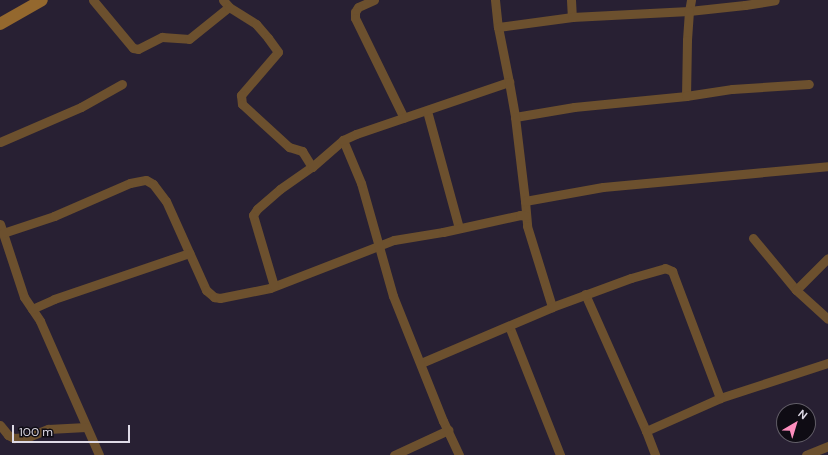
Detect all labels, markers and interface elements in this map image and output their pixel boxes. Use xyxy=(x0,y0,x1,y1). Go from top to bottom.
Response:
north arrow xyxy=(776,403,816,443)
text: N xyxy=(795,406,810,422)
scale bar xyxy=(14,417,132,443)
text: 100 m xyxy=(19,424,53,440)

